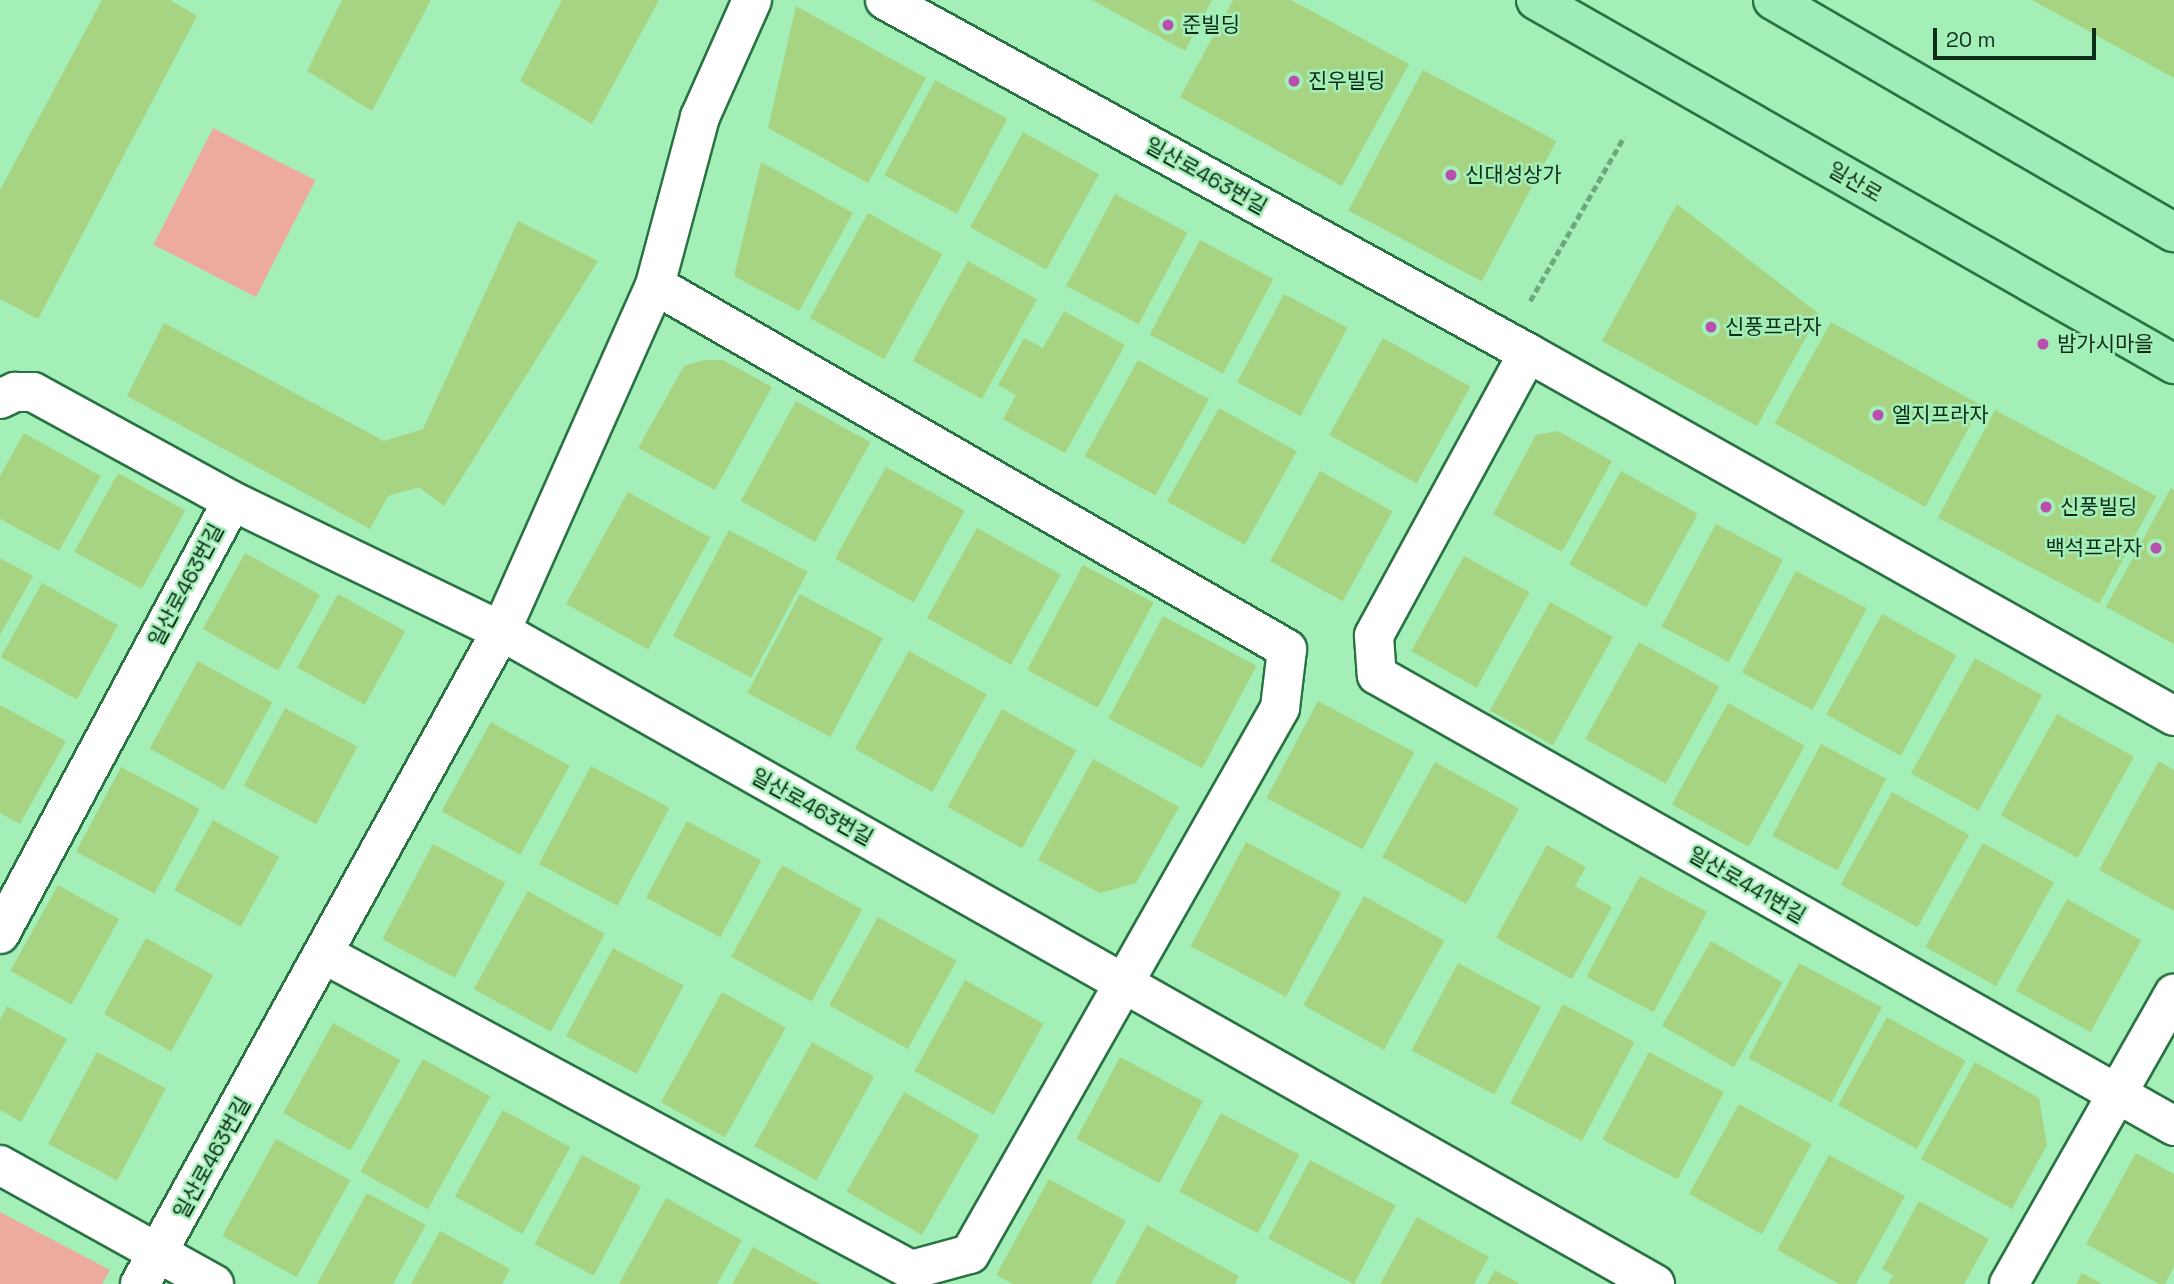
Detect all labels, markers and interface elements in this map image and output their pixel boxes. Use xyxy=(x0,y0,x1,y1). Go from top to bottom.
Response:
place label: 준빌딩 xyxy=(1182,12,1240,38)
scale bar xyxy=(1936,14,2099,58)
marker: 준빌딩 xyxy=(1160,17,1176,33)
text: 20 m xyxy=(1946,26,1996,53)
place label: 진우빌딩 xyxy=(1308,68,1385,94)
marker: 진우빌딩 xyxy=(1286,73,1302,89)
street label: 일산로463번길 xyxy=(1141,132,1271,220)
street label: 일산로 xyxy=(1824,157,1886,207)
place label: 신대성상가 xyxy=(1465,162,1562,188)
marker: 신대성상가 xyxy=(1443,167,1459,183)
place label: 신풍프라자 xyxy=(1725,314,1822,340)
marker: 신풍프라자 xyxy=(1703,319,1719,335)
place label: 밤가시마을 xyxy=(2057,331,2154,357)
marker: 밤가시마을 xyxy=(2035,336,2051,352)
place label: 엘지프라자 xyxy=(1892,402,1989,428)
marker: 엘지프라자 xyxy=(1870,407,1886,423)
place label: 신풍빌딩 xyxy=(2060,494,2137,520)
marker: 신풍빌딩 xyxy=(2038,499,2054,515)
street label: 일산로463번길 xyxy=(143,519,229,651)
place label: 백석프라자 xyxy=(2045,535,2142,561)
marker: 백석프라자 xyxy=(2148,540,2164,556)
street label: 일산로463번길 xyxy=(747,763,877,851)
street label: 일산로441번길 xyxy=(1684,841,1810,929)
street label: 일산로463번길 xyxy=(168,1093,256,1223)

